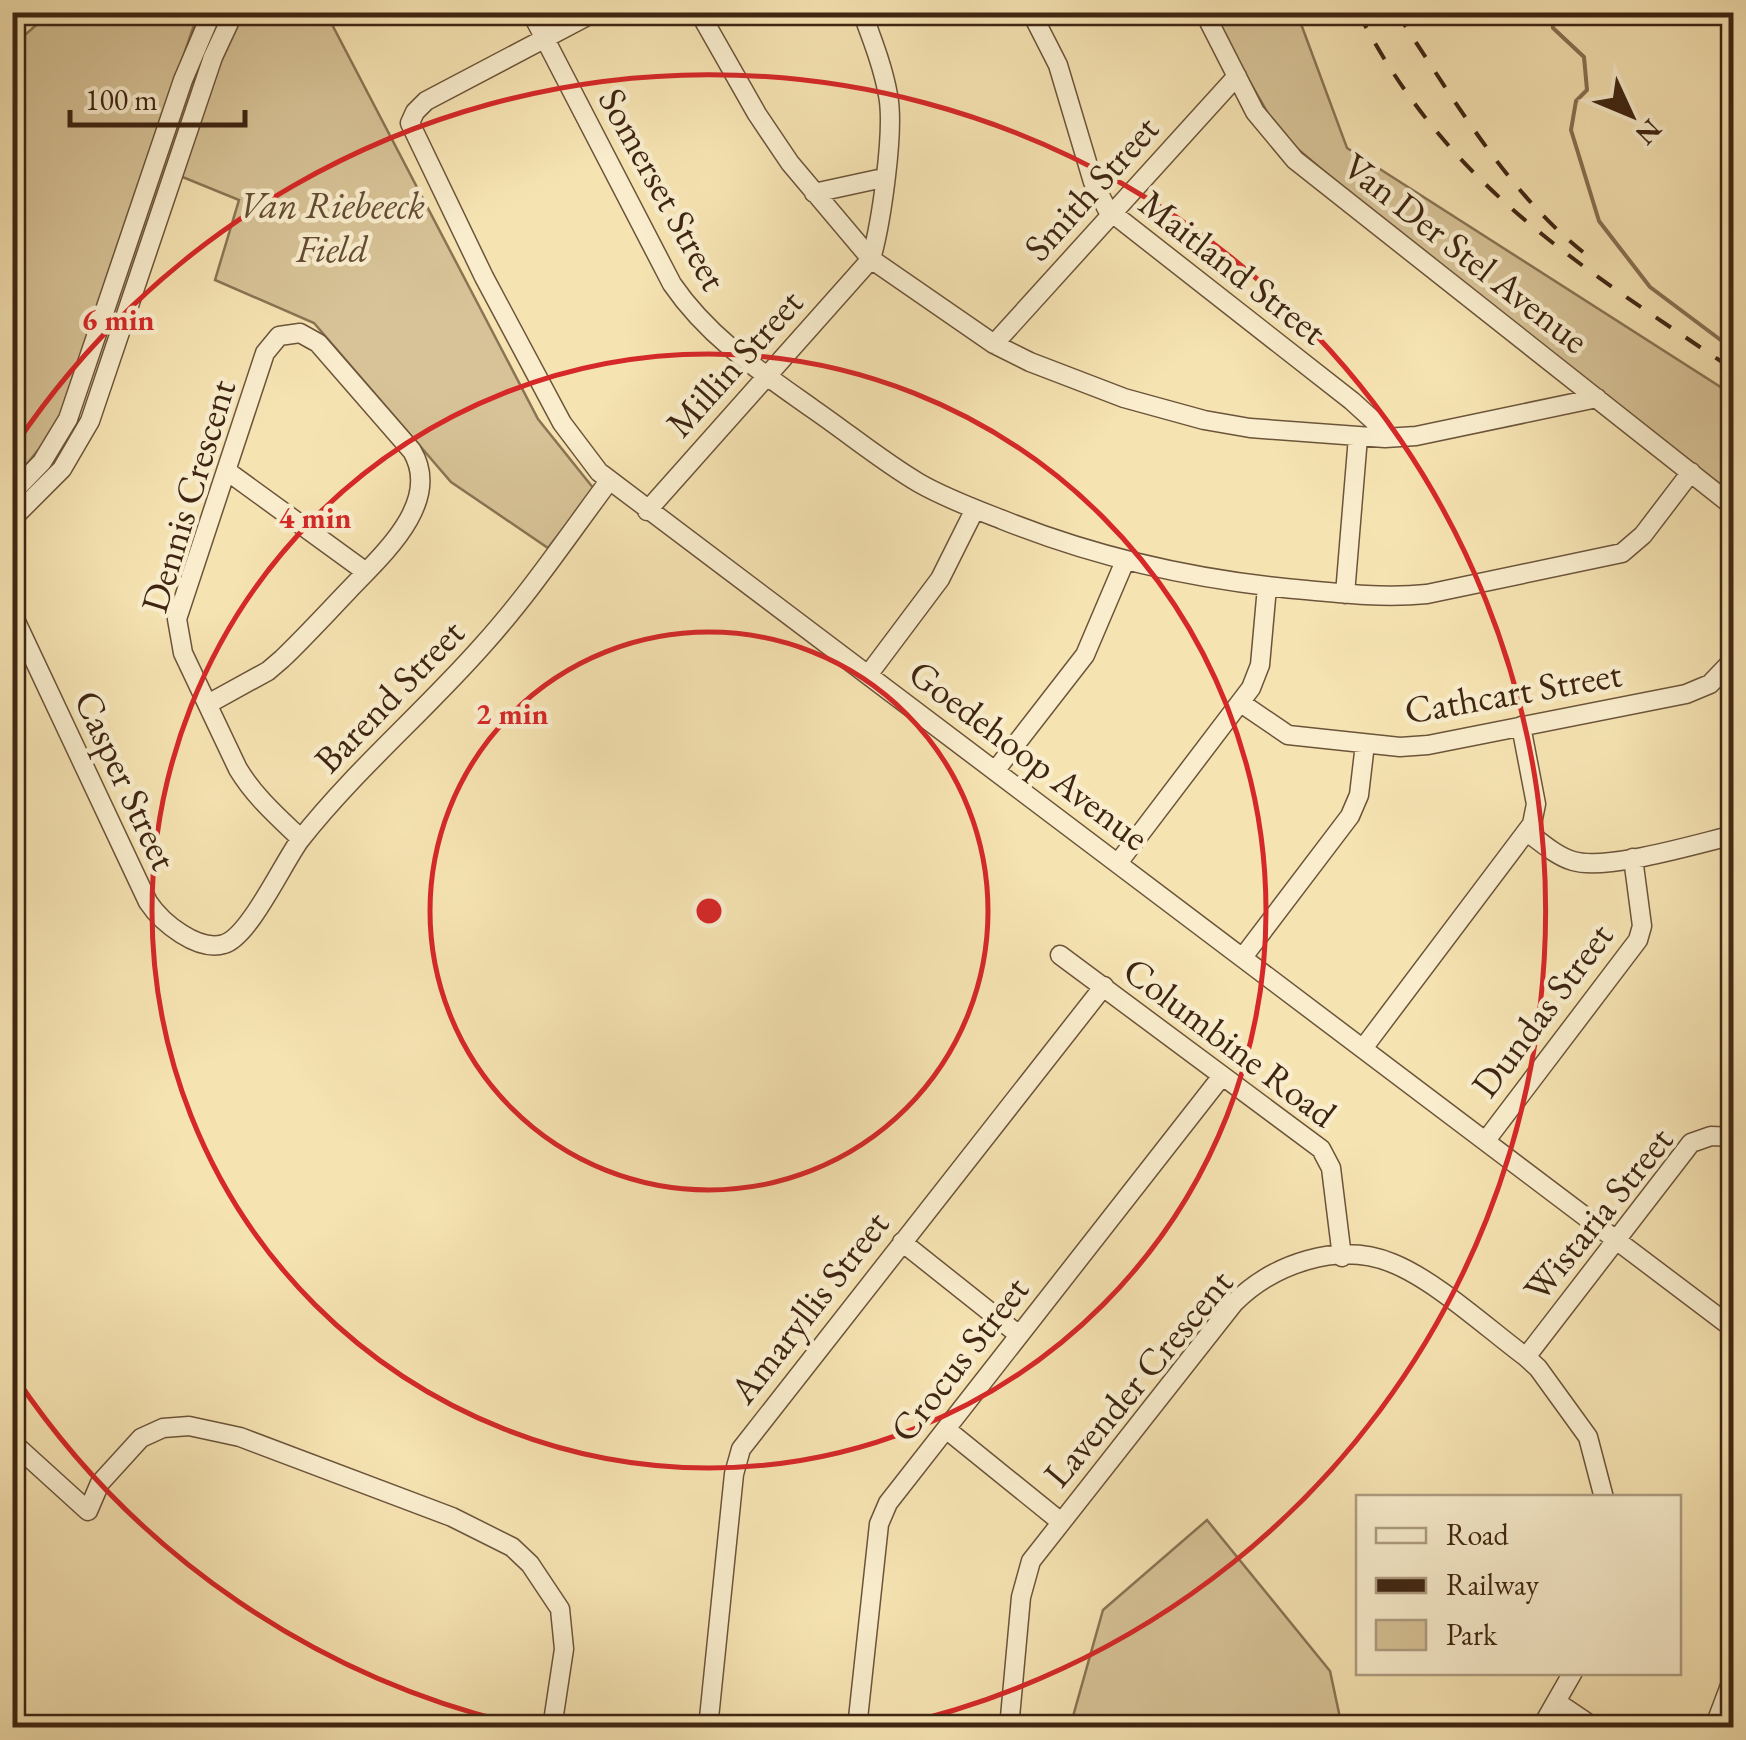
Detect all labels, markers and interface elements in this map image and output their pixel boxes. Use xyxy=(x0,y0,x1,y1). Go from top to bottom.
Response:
scale bar xyxy=(70,65,245,127)
north arrow xyxy=(1581,65,1681,165)
street label: Somerset Street xyxy=(588,79,739,299)
text: 100 m xyxy=(85,80,158,119)
street label: Smith Street xyxy=(1012,105,1169,271)
text: N xyxy=(1628,112,1670,153)
street label: Van Der Stel Avenue xyxy=(1334,141,1599,364)
street label: Maitland Street xyxy=(1130,178,1337,355)
park label: Van Riebeeck Field xyxy=(239,180,425,273)
street label: Millin Street xyxy=(654,279,813,447)
text: 6 min xyxy=(81,300,155,339)
street label: Dennis Crescent xyxy=(129,373,246,618)
text: 4 min xyxy=(278,498,352,537)
street label: Barend Street xyxy=(303,608,474,783)
street label: Goedehoop Avenue xyxy=(899,648,1159,861)
street label: Cathcart Street xyxy=(1401,648,1625,735)
street label: Casper Street xyxy=(64,682,189,878)
text: 2 min xyxy=(475,694,549,733)
centre of rings xyxy=(691,893,727,929)
street label: Dundas Street xyxy=(1460,912,1623,1107)
street label: Columbine Road xyxy=(1114,945,1347,1138)
street label: Wistaria Street xyxy=(1512,1116,1683,1311)
street label: Amaryllis Street xyxy=(717,1200,899,1414)
street label: Lavender Crescent xyxy=(1032,1259,1243,1497)
street label: Crocus Street xyxy=(879,1266,1039,1452)
legend xyxy=(1356,1495,1681,1675)
text: Road xyxy=(1446,1515,1510,1554)
text: Railway xyxy=(1446,1565,1540,1604)
text: Park xyxy=(1446,1615,1498,1654)

